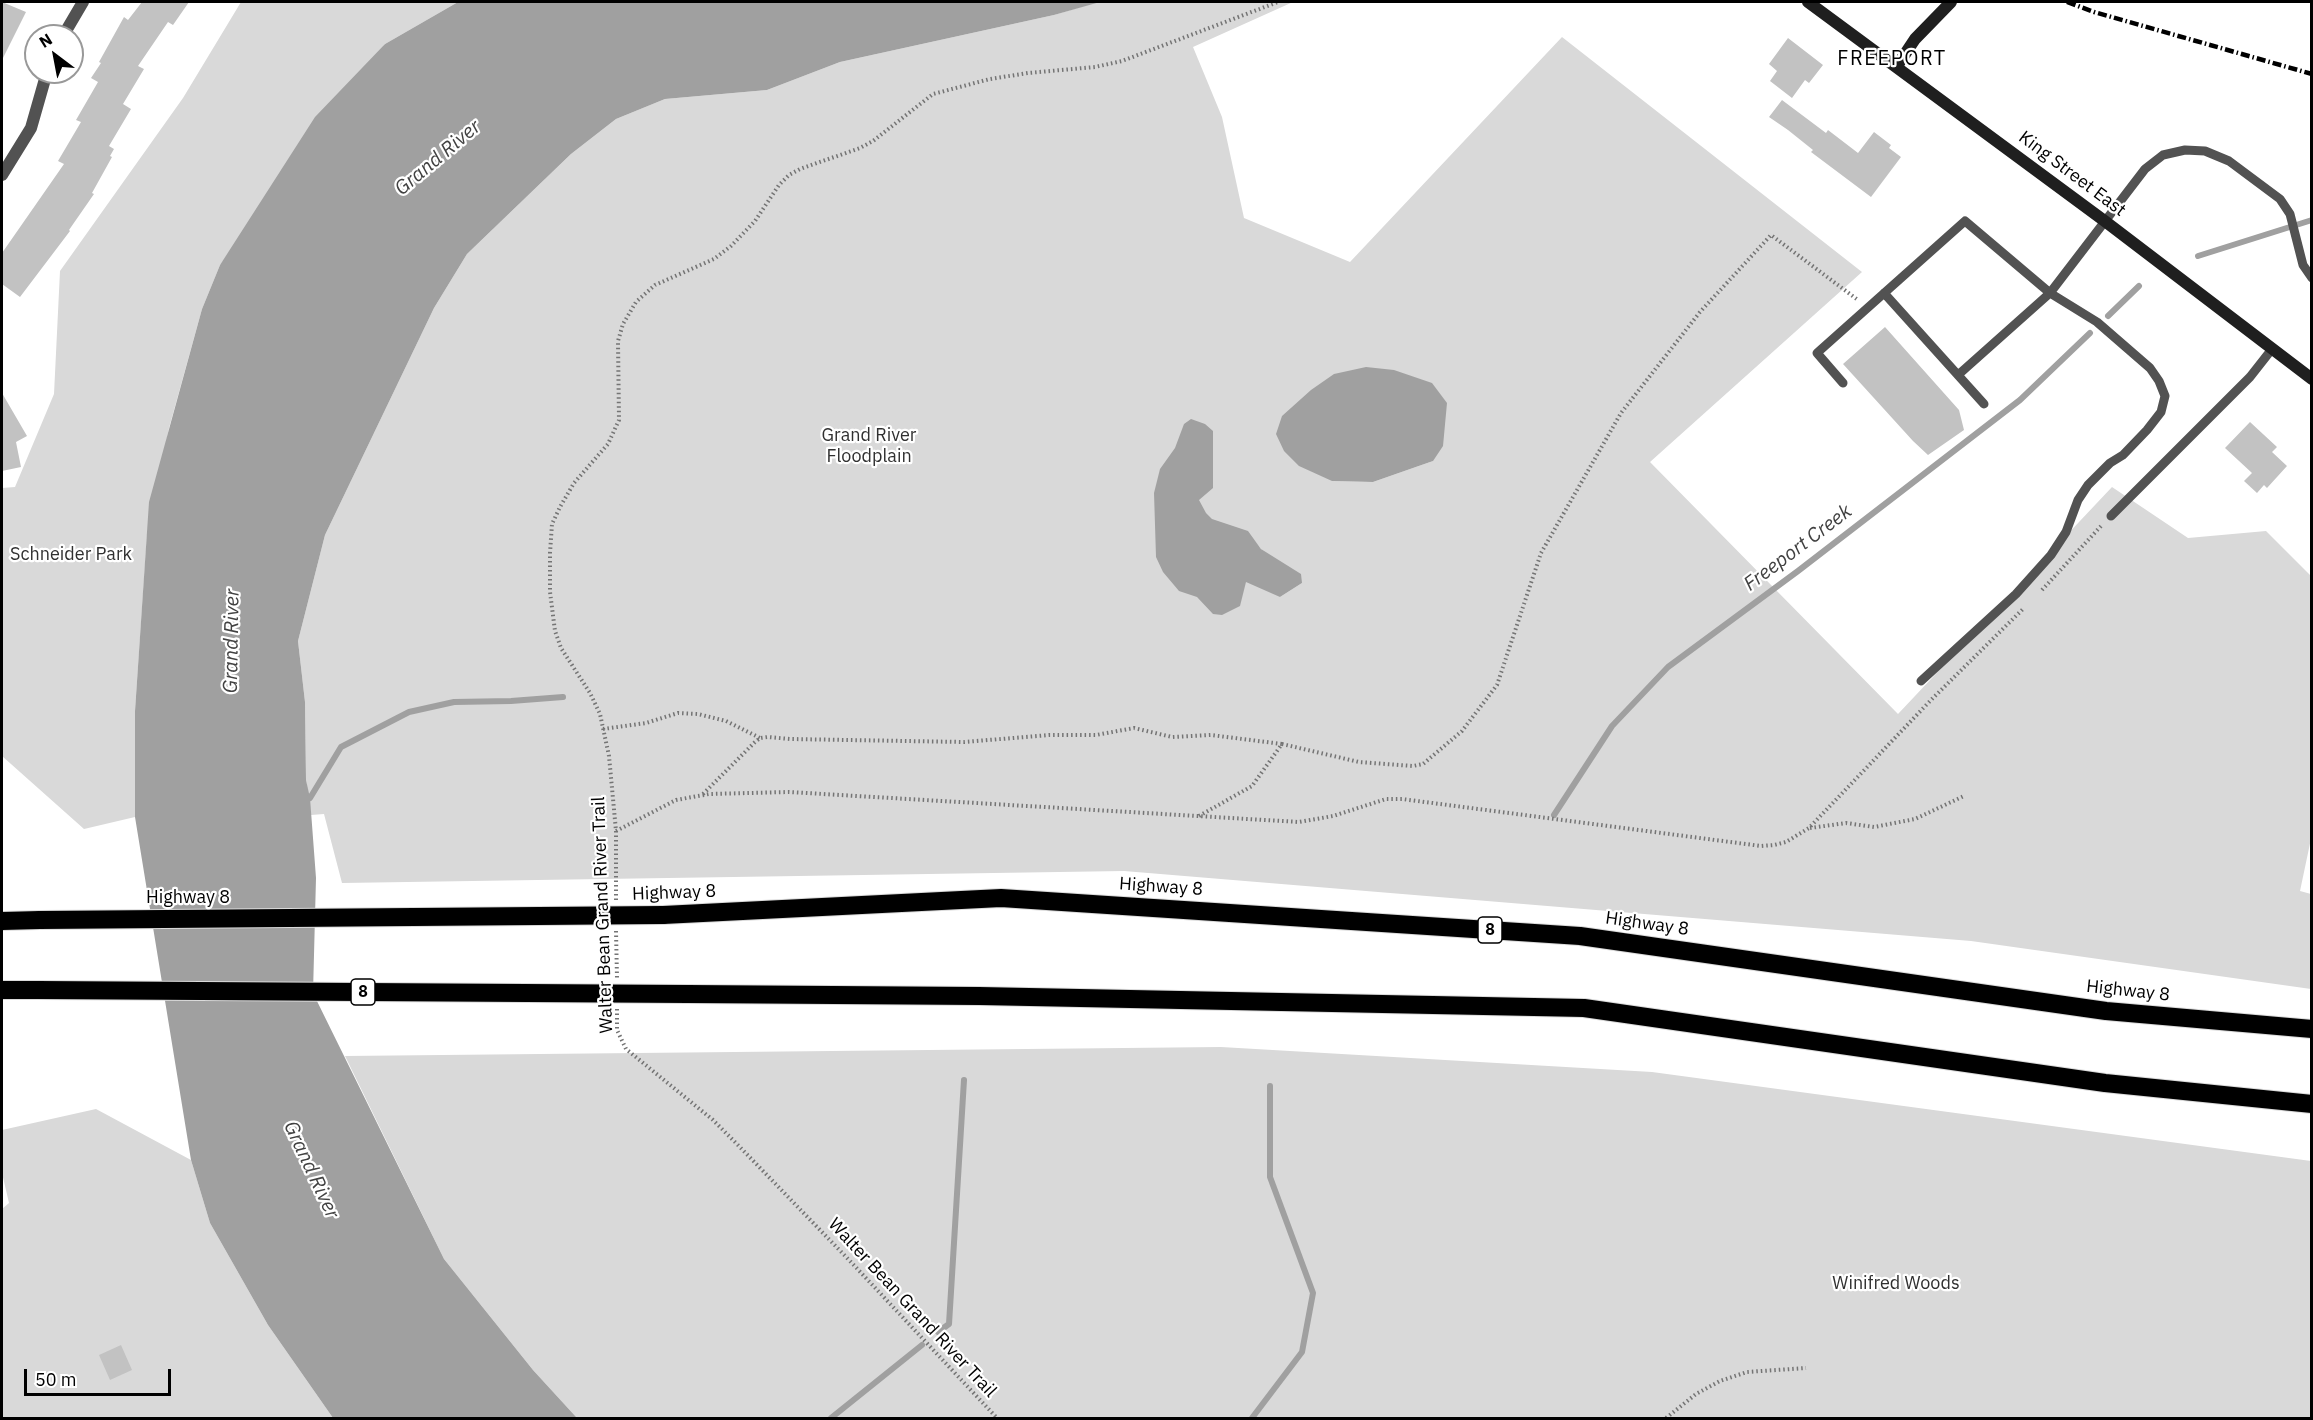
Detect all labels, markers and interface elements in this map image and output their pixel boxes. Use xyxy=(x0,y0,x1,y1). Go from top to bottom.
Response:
north arrow xyxy=(24,24,84,84)
text: N xyxy=(35,29,56,52)
district label: FREEPORT xyxy=(1837,47,1947,71)
water label: Grand River xyxy=(390,115,486,201)
street label: King Street East xyxy=(2014,127,2130,221)
park label: Grand River Floodplain xyxy=(822,425,916,468)
water label: Freeport Creek xyxy=(1739,500,1857,596)
park label: Schneider Park xyxy=(10,544,132,566)
water label: Grand River xyxy=(219,589,245,693)
street label: Walter Bean Grand River Trail xyxy=(588,796,618,1034)
street label: Highway 8 xyxy=(1118,873,1204,901)
street label: Highway 8 xyxy=(632,881,716,905)
street label: Highway 8 xyxy=(146,887,230,909)
street label: Highway 8 xyxy=(1604,907,1690,941)
road number: 8 xyxy=(1478,917,1502,943)
street label: Highway 8 xyxy=(2085,976,2171,1006)
road number: 8 xyxy=(351,979,375,1005)
water label: Grand River xyxy=(278,1118,344,1222)
street label: Walter Bean Grand River Trail xyxy=(823,1214,1001,1402)
park label: Winifred Woods xyxy=(1832,1273,1960,1295)
scale bar xyxy=(27,1357,174,1395)
text: 50 m xyxy=(35,1368,77,1391)

